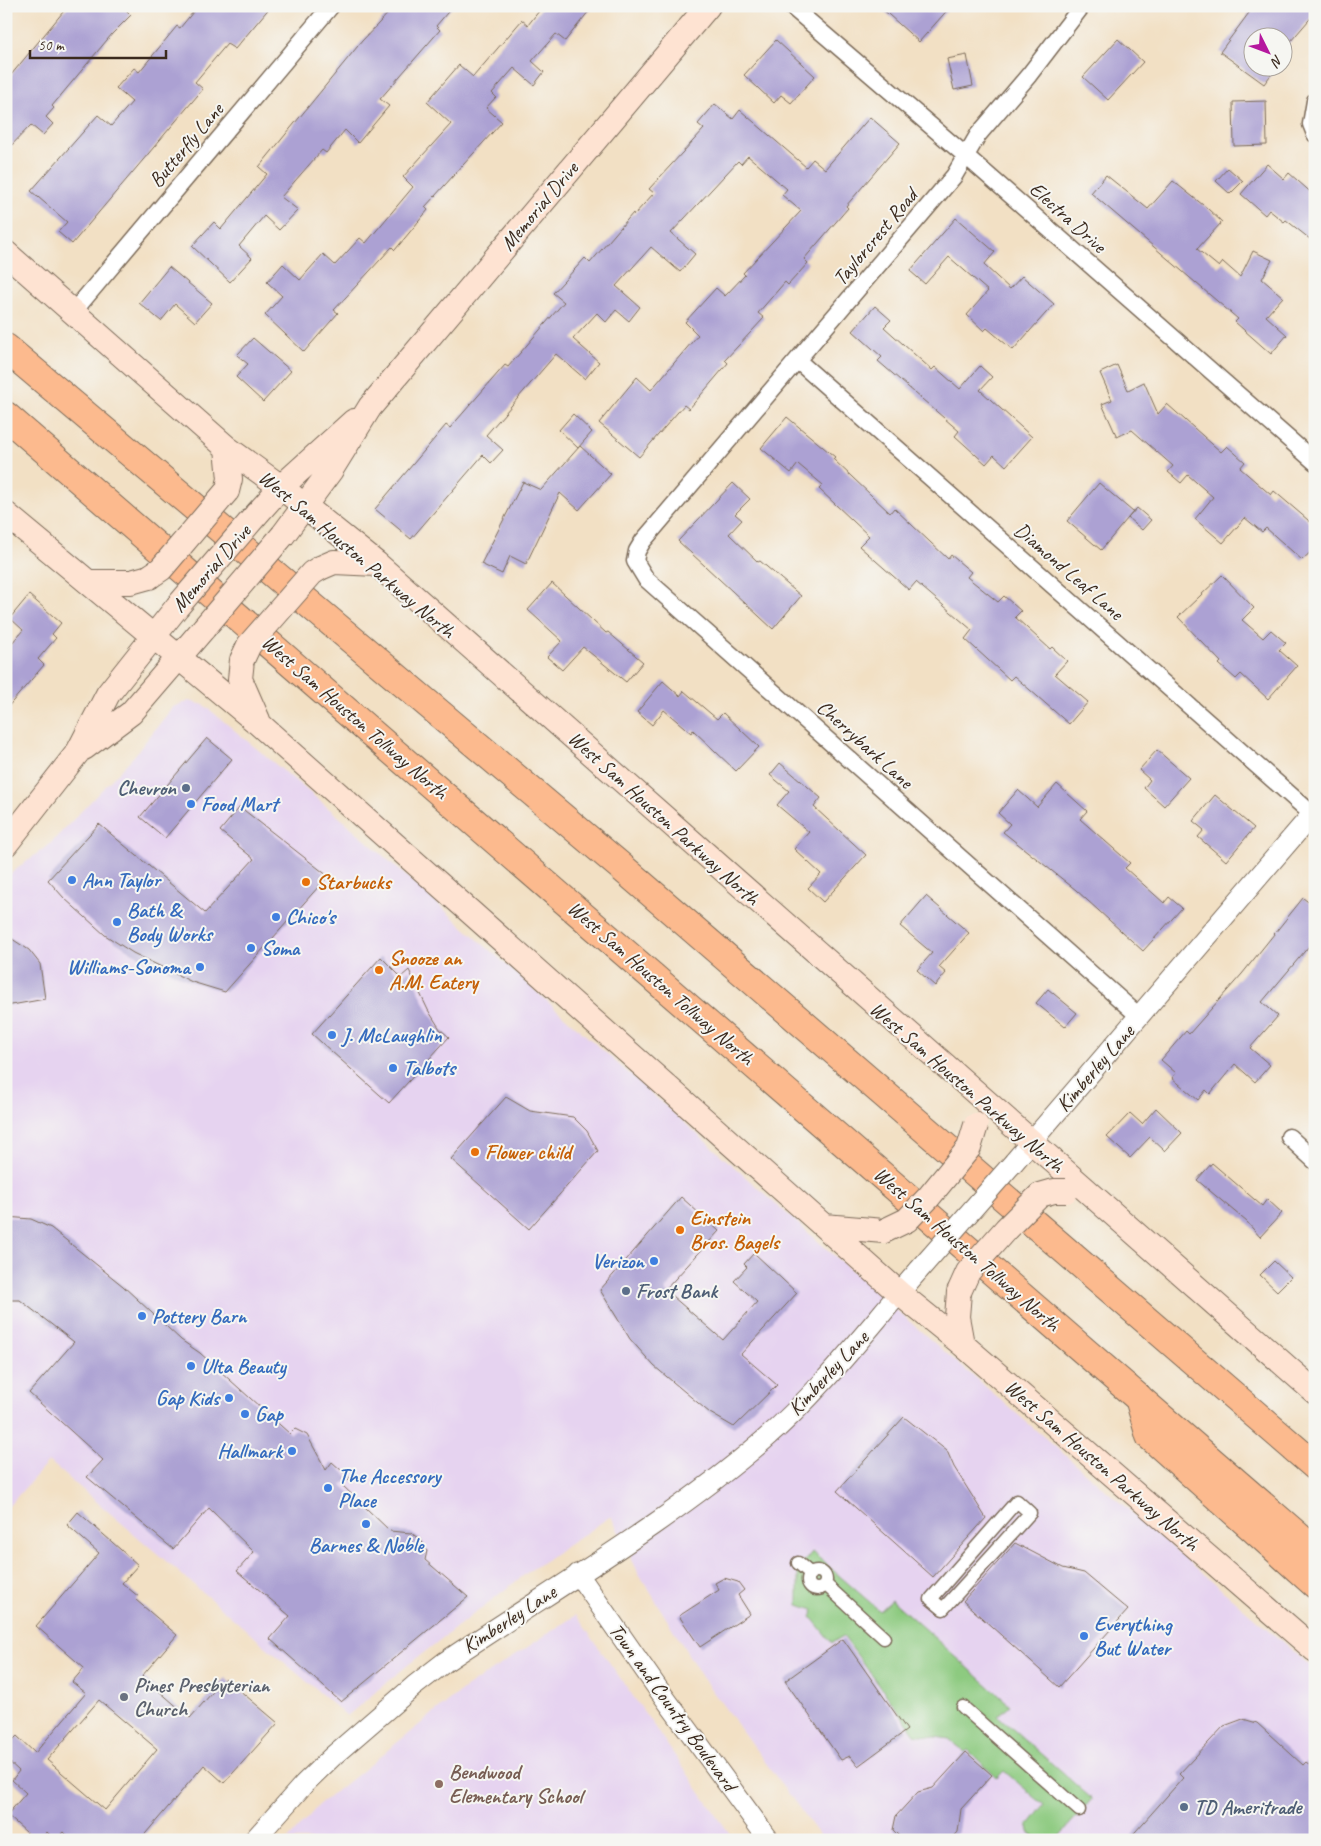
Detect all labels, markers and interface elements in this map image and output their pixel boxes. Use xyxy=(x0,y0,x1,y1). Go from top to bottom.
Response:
scale bar xyxy=(30,28,166,60)
north arrow xyxy=(1244,28,1294,78)
text: 50 m xyxy=(38,36,65,55)
text: N xyxy=(1267,51,1287,71)
street label: Butterfly Lane xyxy=(143,96,230,193)
street label: Memorial Drive xyxy=(494,155,584,256)
street label: Electra Drive xyxy=(1024,176,1113,260)
street label: Taylorcrest Road xyxy=(827,180,925,291)
street label: West Sam Houston Parkway North xyxy=(253,464,462,645)
street label: Diamond Leaf Lane xyxy=(1009,517,1130,627)
street label: Memorial Drive xyxy=(166,518,257,617)
street label: West Sam Houston Tollway North xyxy=(256,629,454,806)
street label: Cherrybark Lane xyxy=(812,694,920,795)
street label: West Sam Houston Parkway North xyxy=(563,725,766,912)
place label: Chevron xyxy=(117,775,177,801)
marker: Chevron xyxy=(180,782,192,794)
place label: Food Mart xyxy=(201,791,281,817)
marker: Food Mart xyxy=(185,798,197,810)
place label: Ann Taylor xyxy=(82,867,162,893)
place label: Starbucks xyxy=(316,869,393,895)
marker: Ann Taylor xyxy=(66,874,78,886)
marker: Starbucks xyxy=(300,876,312,888)
street label: West Sam Houston Tollway North xyxy=(562,895,760,1072)
place label: Bath & Body Works xyxy=(127,897,214,948)
place label: Chico's xyxy=(286,904,338,930)
marker: Chico's xyxy=(270,911,282,923)
marker: Bath & Body Works xyxy=(111,916,123,928)
place label: Soma xyxy=(261,935,301,961)
marker: Soma xyxy=(245,942,257,954)
place label: Snooze an A.M. Eatery xyxy=(389,945,481,995)
place label: Williams-Sonoma xyxy=(67,954,192,980)
marker: Williams-Sonoma xyxy=(194,961,206,973)
marker: Snooze an A.M. Eatery xyxy=(373,964,385,976)
street label: West Sam Houston Parkway North xyxy=(865,996,1070,1179)
street label: Kimberley Lane xyxy=(1050,1018,1141,1117)
place label: J. McLaughlin xyxy=(340,1022,442,1048)
marker: J. McLaughlin xyxy=(326,1029,338,1041)
place label: Talbots xyxy=(403,1055,458,1081)
marker: Talbots xyxy=(387,1062,399,1074)
place label: Flower child xyxy=(485,1139,574,1165)
marker: Flower child xyxy=(469,1146,481,1158)
street label: West Sam Houston Tollway North xyxy=(868,1161,1066,1338)
place label: Einstein Bros. Bagels xyxy=(690,1205,781,1255)
marker: Einstein Bros. Bagels xyxy=(674,1224,686,1236)
place label: Verizon xyxy=(592,1248,645,1274)
marker: Verizon xyxy=(648,1255,660,1267)
place label: Frost Bank xyxy=(636,1278,719,1304)
marker: Frost Bank xyxy=(620,1285,632,1297)
place label: Pottery Barn xyxy=(152,1303,248,1329)
marker: Pottery Barn xyxy=(136,1310,148,1322)
street label: Kimberley Lane xyxy=(782,1324,875,1421)
place label: Ulta Beauty xyxy=(201,1353,287,1380)
marker: Ulta Beauty xyxy=(185,1360,197,1372)
street label: West Sam Houston Parkway North xyxy=(1000,1374,1205,1557)
place label: Gap Kids xyxy=(156,1385,222,1411)
marker: Gap Kids xyxy=(223,1392,235,1404)
place label: Gap xyxy=(255,1401,285,1427)
marker: Gap xyxy=(239,1408,251,1420)
place label: Hallmark xyxy=(217,1438,284,1464)
marker: Hallmark xyxy=(286,1445,298,1457)
place label: The Accessory Place xyxy=(338,1463,442,1513)
marker: The Accessory Place xyxy=(322,1482,334,1494)
marker: Barnes & Noble xyxy=(360,1518,372,1530)
place label: Barnes & Noble xyxy=(309,1532,425,1558)
street label: Kimberley Lane xyxy=(457,1578,562,1659)
place label: Everything But Water xyxy=(1094,1611,1173,1661)
street label: Town and Country Boulevard xyxy=(603,1618,744,1798)
marker: Everything But Water xyxy=(1078,1630,1090,1642)
place label: Pines Presbyterian Church xyxy=(134,1672,271,1722)
marker: Pines Presbyterian Church xyxy=(118,1691,130,1703)
place label: Bendwood Elementary School xyxy=(449,1759,587,1809)
marker: Bendwood Elementary School xyxy=(433,1778,445,1790)
place label: TD Ameritrade xyxy=(1194,1794,1303,1820)
marker: TD Ameritrade xyxy=(1178,1801,1190,1813)

